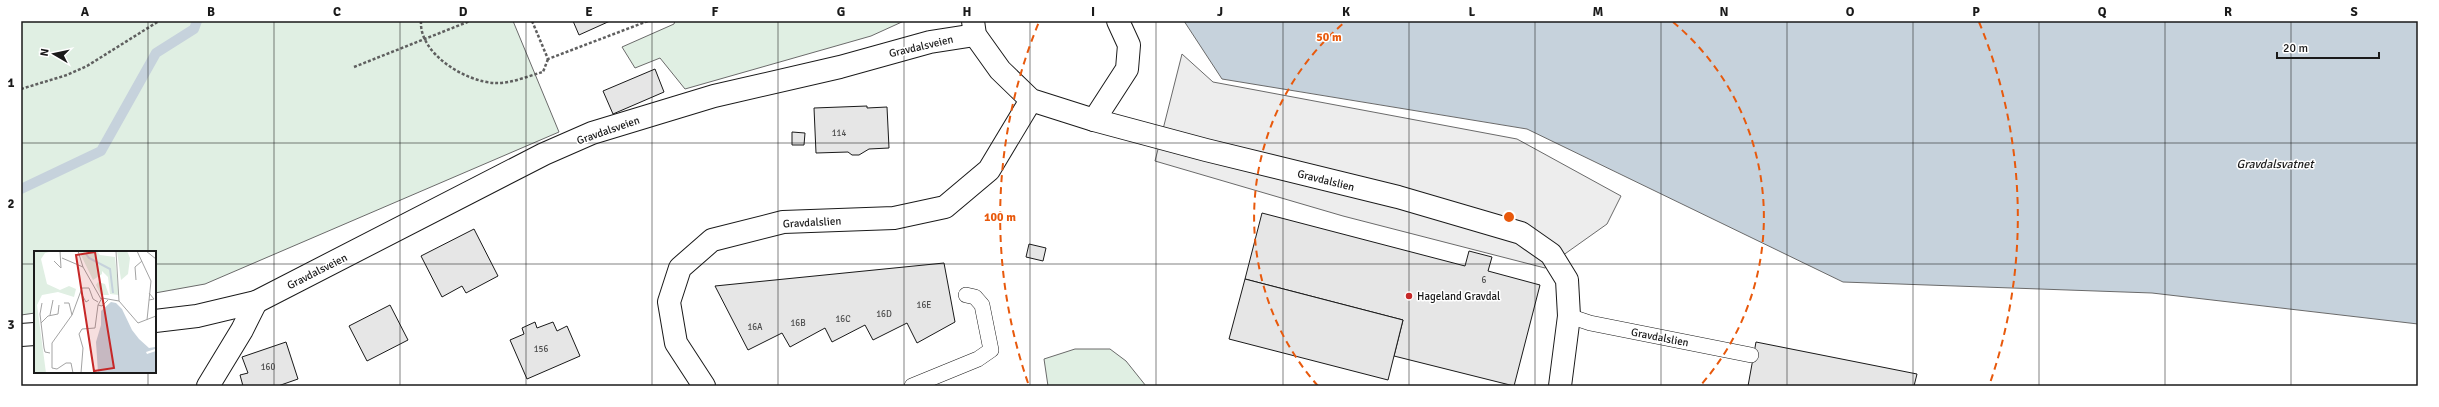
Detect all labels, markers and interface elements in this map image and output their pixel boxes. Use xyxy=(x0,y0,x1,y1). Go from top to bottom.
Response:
text: A xyxy=(81,4,90,20)
text: B xyxy=(207,4,215,20)
text: C xyxy=(333,4,341,20)
text: D xyxy=(459,4,468,20)
text: E xyxy=(585,4,593,20)
text: F xyxy=(712,4,719,20)
text: G xyxy=(837,4,845,20)
text: H xyxy=(963,4,971,20)
text: I xyxy=(1091,4,1095,20)
text: J xyxy=(1217,4,1223,20)
text: K xyxy=(1342,4,1350,20)
text: L xyxy=(1469,4,1476,20)
text: M xyxy=(1593,4,1604,20)
text: N xyxy=(1719,4,1729,20)
text: O xyxy=(1846,4,1855,20)
text: P xyxy=(1972,4,1980,20)
text: Q xyxy=(2098,4,2107,20)
text: R xyxy=(2224,4,2232,20)
text: S xyxy=(2350,4,2358,20)
text: 50 m xyxy=(1316,30,1342,45)
street label: Gravdalsveien xyxy=(888,33,955,60)
north arrow xyxy=(34,34,74,74)
scale bar xyxy=(2277,34,2379,60)
text: 20 m xyxy=(2283,41,2308,56)
text: N xyxy=(38,48,52,57)
text: 1 xyxy=(7,75,15,91)
street label: Gravdalsveien xyxy=(575,114,641,147)
house number: 114 xyxy=(832,128,846,139)
water label: Gravdalsvatnet xyxy=(2237,157,2315,172)
street label: Gravdalslien xyxy=(1296,167,1356,194)
text: 2 xyxy=(7,196,15,212)
text: 100 m xyxy=(984,210,1016,225)
centre of rings xyxy=(1502,210,1516,224)
street label: Gravdalslien xyxy=(782,214,842,231)
inset map xyxy=(34,251,156,373)
street label: Gravdalsveien xyxy=(285,251,349,292)
house number: 6 xyxy=(1482,275,1487,286)
place label: Hageland Gravdal xyxy=(1417,290,1500,303)
marker: Hageland Gravdal xyxy=(1404,291,1414,301)
house number: 16E xyxy=(917,300,931,311)
house number: 16D xyxy=(876,309,892,320)
house number: 16C xyxy=(835,314,851,325)
text: 3 xyxy=(7,317,15,333)
house number: 16B xyxy=(790,318,806,329)
house number: 16A xyxy=(747,322,763,333)
street label: Gravdalslien xyxy=(1630,326,1690,349)
house number: 156 xyxy=(534,344,548,355)
house number: 160 xyxy=(261,362,275,373)

